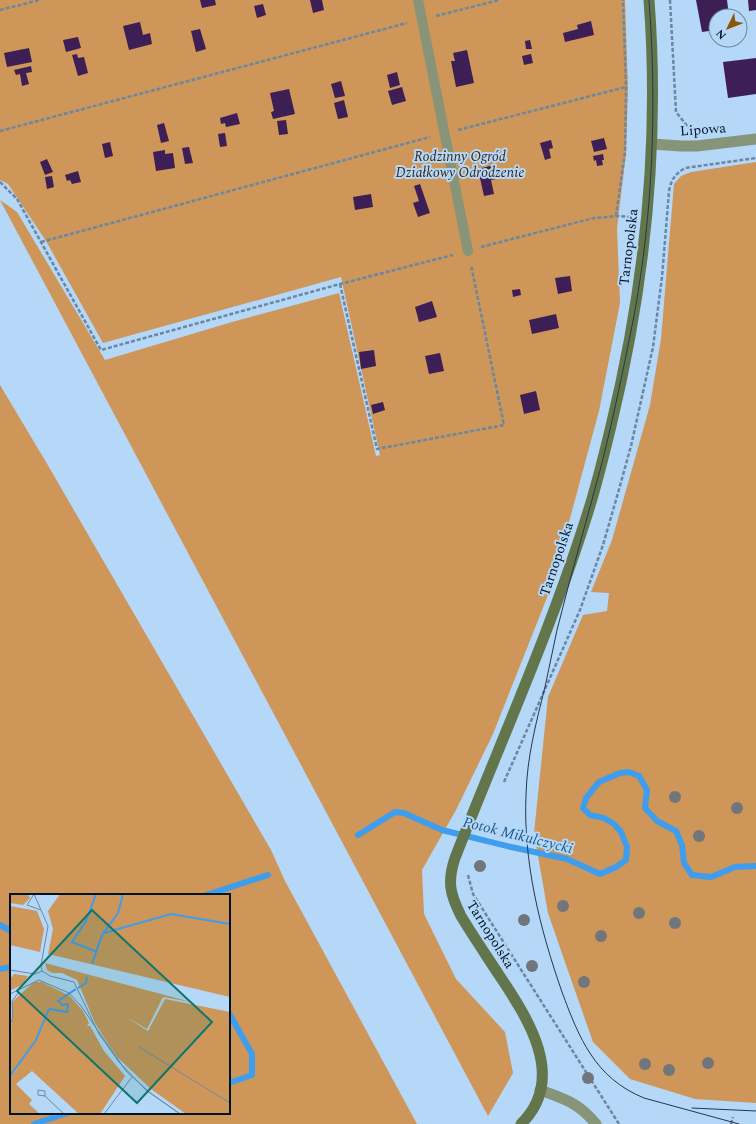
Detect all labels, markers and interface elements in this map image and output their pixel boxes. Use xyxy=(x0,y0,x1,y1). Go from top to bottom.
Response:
north arrow xyxy=(708,8,748,48)
text: N xyxy=(712,25,730,44)
street label: Lipowa xyxy=(679,117,727,142)
park label: Rodzinny Ogród Działkowy Odrodzenie xyxy=(396,146,524,183)
street label: Tarnopolska xyxy=(613,207,644,287)
street label: Tarnopolska xyxy=(534,519,579,599)
water label: Potok Mikulczycki xyxy=(460,811,575,860)
inset map xyxy=(10,894,230,1114)
street label: Tarnopolska xyxy=(461,896,520,973)

